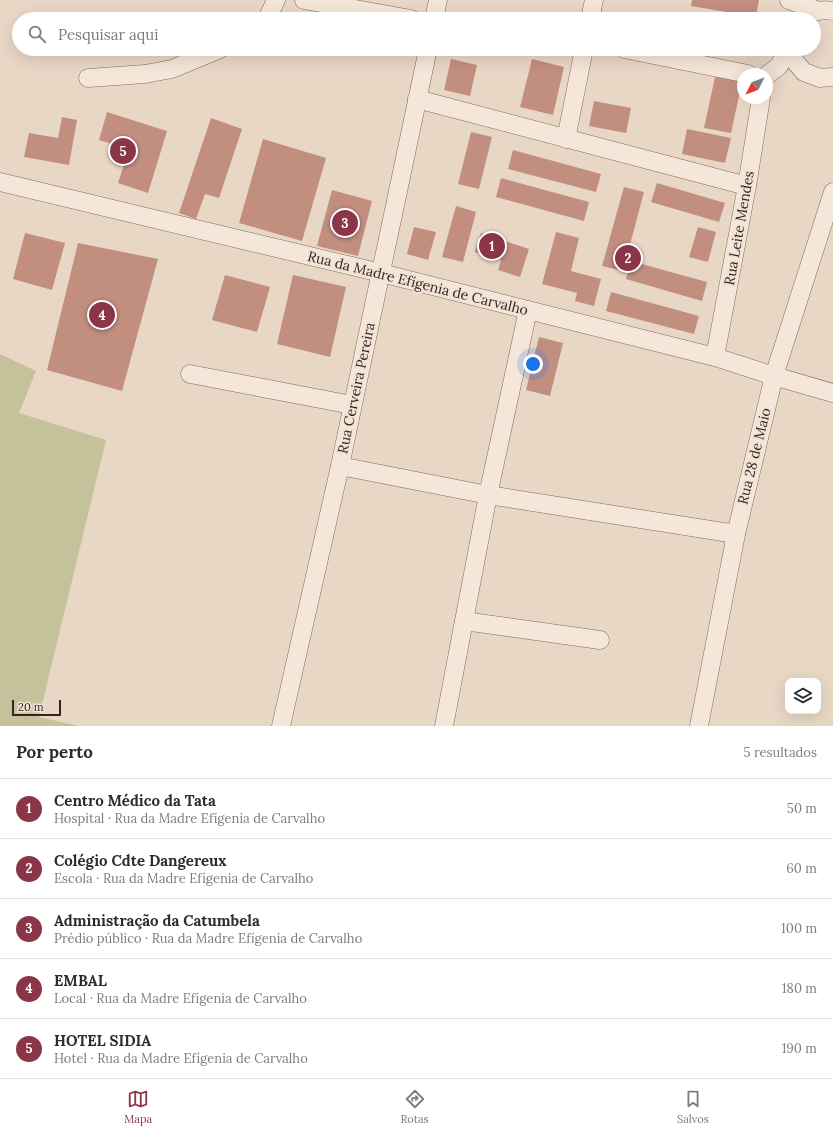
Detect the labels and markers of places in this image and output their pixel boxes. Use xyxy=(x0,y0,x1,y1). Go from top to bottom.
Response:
pin: 5 xyxy=(110,136,136,166)
pin: 3 xyxy=(332,208,358,238)
pin: 1 xyxy=(479,231,505,261)
pin: 2 xyxy=(615,243,641,273)
pin: 4 xyxy=(89,300,115,330)

